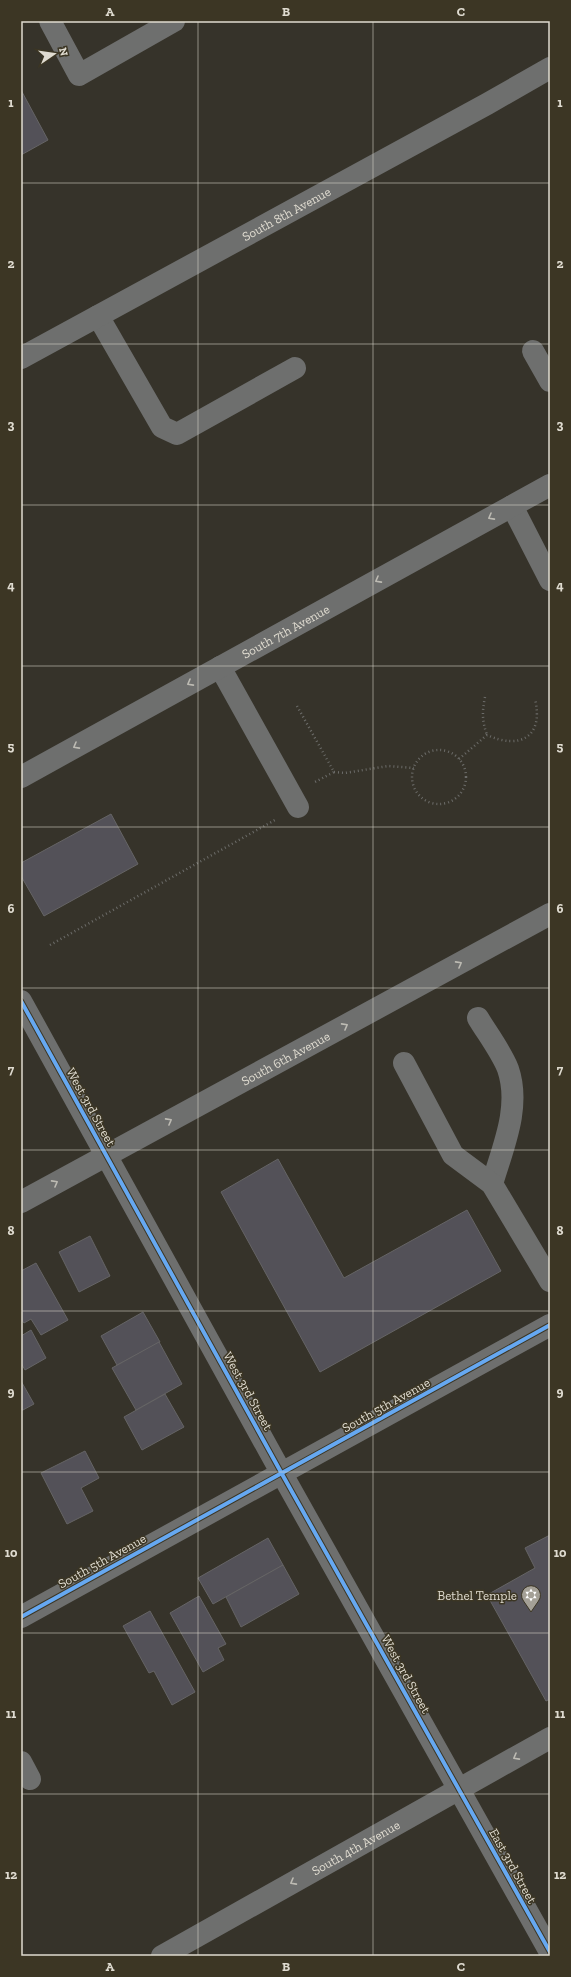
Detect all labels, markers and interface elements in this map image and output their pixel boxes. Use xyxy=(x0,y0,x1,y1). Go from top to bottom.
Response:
text: A xyxy=(106,4,115,19)
text: B xyxy=(282,4,290,19)
text: C xyxy=(457,4,465,19)
north arrow xyxy=(34,34,74,74)
text: N xyxy=(56,46,71,58)
text: 1 xyxy=(8,95,14,110)
text: 1 xyxy=(557,95,563,110)
street label: South 8th Avenue xyxy=(239,183,333,244)
text: 2 xyxy=(8,256,15,271)
text: 2 xyxy=(557,256,564,271)
text: 3 xyxy=(8,417,15,432)
text: 3 xyxy=(557,417,564,432)
one-way arrow xyxy=(488,513,495,520)
one-way arrow xyxy=(374,575,382,583)
text: 4 xyxy=(7,578,15,593)
text: 4 xyxy=(556,578,564,593)
street label: South 7th Avenue xyxy=(239,601,332,661)
one-way arrow xyxy=(187,679,194,686)
text: 5 xyxy=(8,739,15,754)
text: 5 xyxy=(557,739,564,754)
one-way arrow xyxy=(73,742,81,749)
text: 6 xyxy=(8,901,15,916)
text: 6 xyxy=(557,901,564,916)
one-way arrow xyxy=(455,961,462,968)
one-way arrow xyxy=(341,1023,348,1030)
street label: South 6th Avenue xyxy=(239,1028,332,1088)
text: 7 xyxy=(8,1062,15,1077)
text: 7 xyxy=(557,1062,564,1077)
street label: West 3rd Street xyxy=(63,1065,119,1149)
one-way arrow xyxy=(165,1118,172,1126)
one-way arrow xyxy=(51,1181,58,1188)
text: 8 xyxy=(7,1223,15,1238)
text: 8 xyxy=(556,1223,564,1238)
street label: West 3rd Street xyxy=(220,1349,276,1433)
street label: South 5th Avenue xyxy=(339,1375,433,1435)
text: 9 xyxy=(8,1384,15,1399)
text: 9 xyxy=(557,1384,564,1399)
street label: South 5th Avenue xyxy=(55,1531,149,1591)
text: 10 xyxy=(5,1545,18,1560)
text: 10 xyxy=(554,1545,567,1560)
synagogue icon: Bethel Temple xyxy=(520,1584,542,1612)
place label: Bethel Temple xyxy=(437,1588,517,1603)
street label: West 3rd Street xyxy=(378,1632,434,1716)
text: 11 xyxy=(6,1706,17,1721)
text: 11 xyxy=(555,1706,566,1721)
one-way arrow xyxy=(513,1753,520,1760)
street label: South 4th Avenue xyxy=(309,1817,402,1878)
street label: East 3rd Street xyxy=(486,1826,540,1906)
text: 12 xyxy=(5,1867,17,1882)
text: 12 xyxy=(554,1867,566,1882)
one-way arrow xyxy=(290,1878,297,1885)
text: A xyxy=(106,1959,115,1974)
text: B xyxy=(282,1959,290,1974)
text: C xyxy=(457,1959,465,1974)

